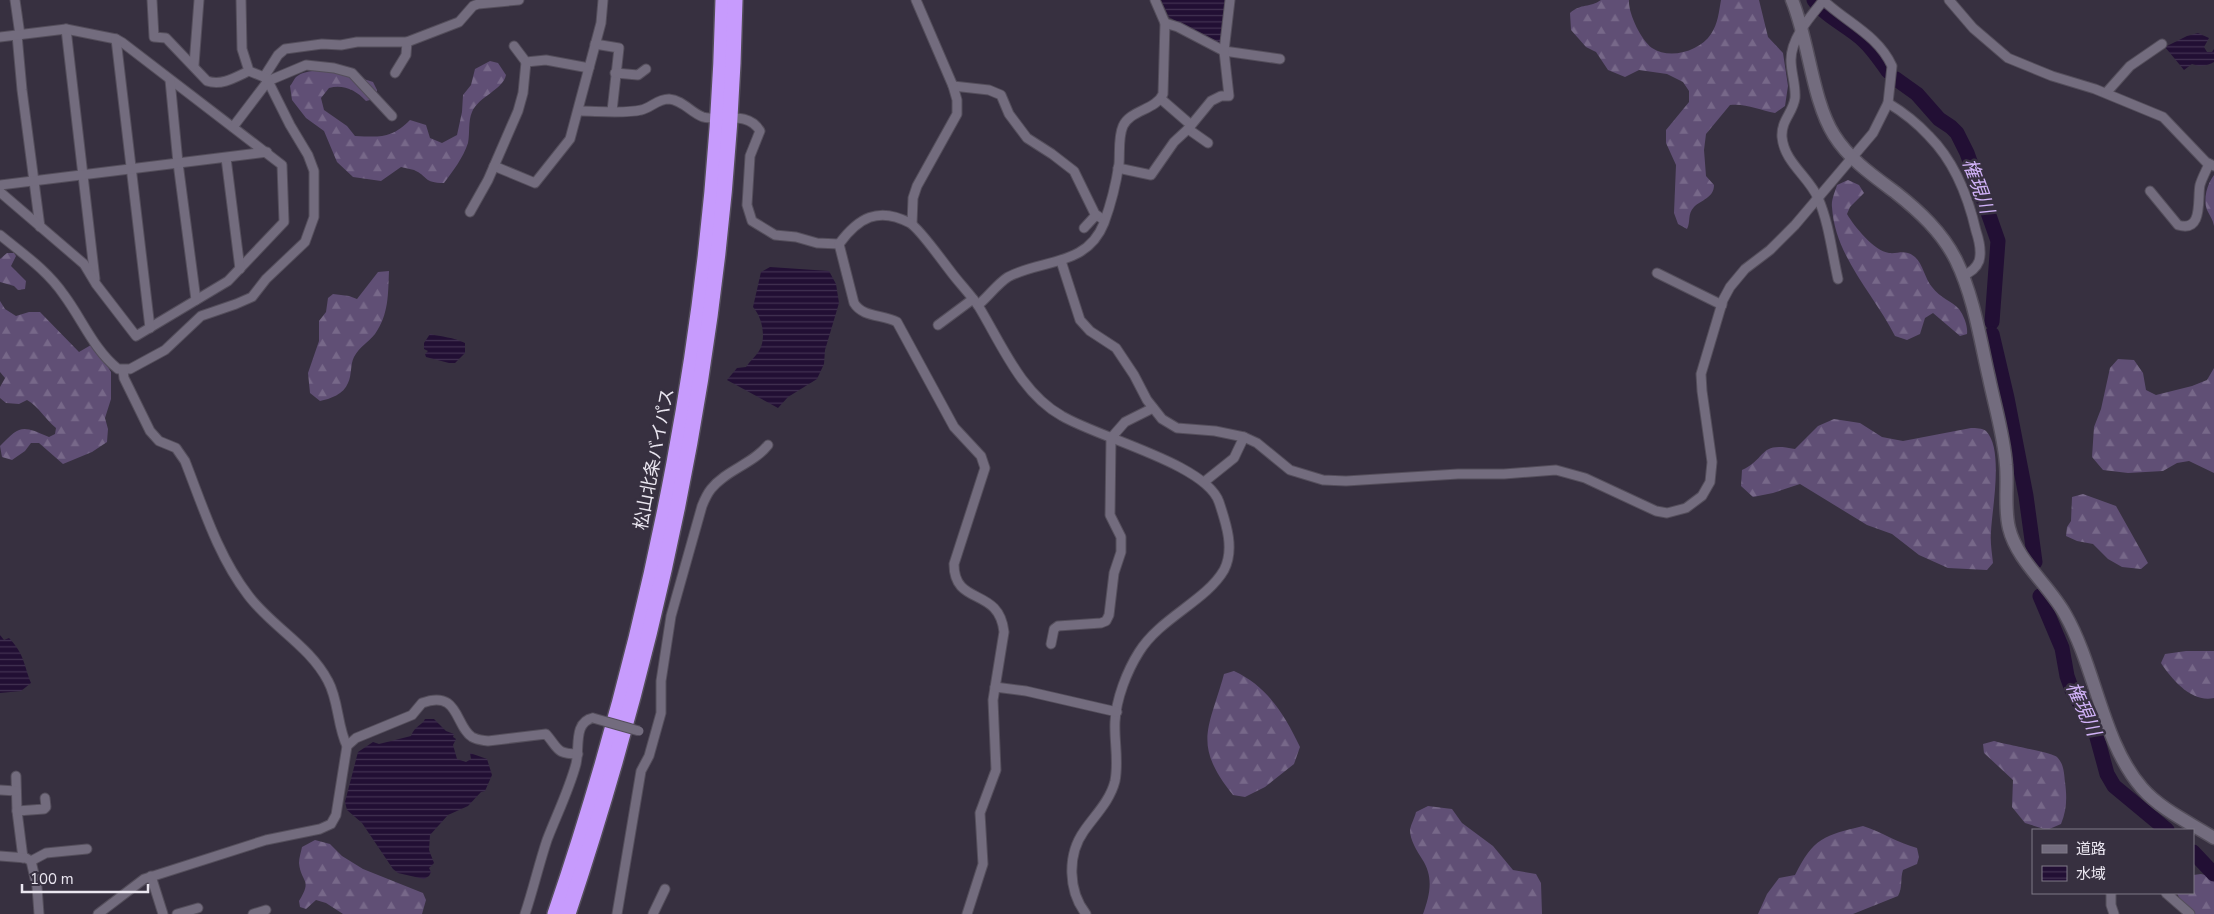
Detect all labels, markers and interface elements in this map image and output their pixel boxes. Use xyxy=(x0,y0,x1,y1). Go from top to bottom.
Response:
water label: 権現川 xyxy=(1956,155,2001,219)
street label: 松山北条バイパス xyxy=(629,386,679,532)
water label: 権現川 xyxy=(2060,678,2107,742)
legend xyxy=(2032,829,2194,894)
text: 道路 xyxy=(2076,839,2106,859)
scale bar xyxy=(22,862,149,894)
text: 水域 xyxy=(2076,864,2106,884)
text: 100 m xyxy=(30,869,74,889)

